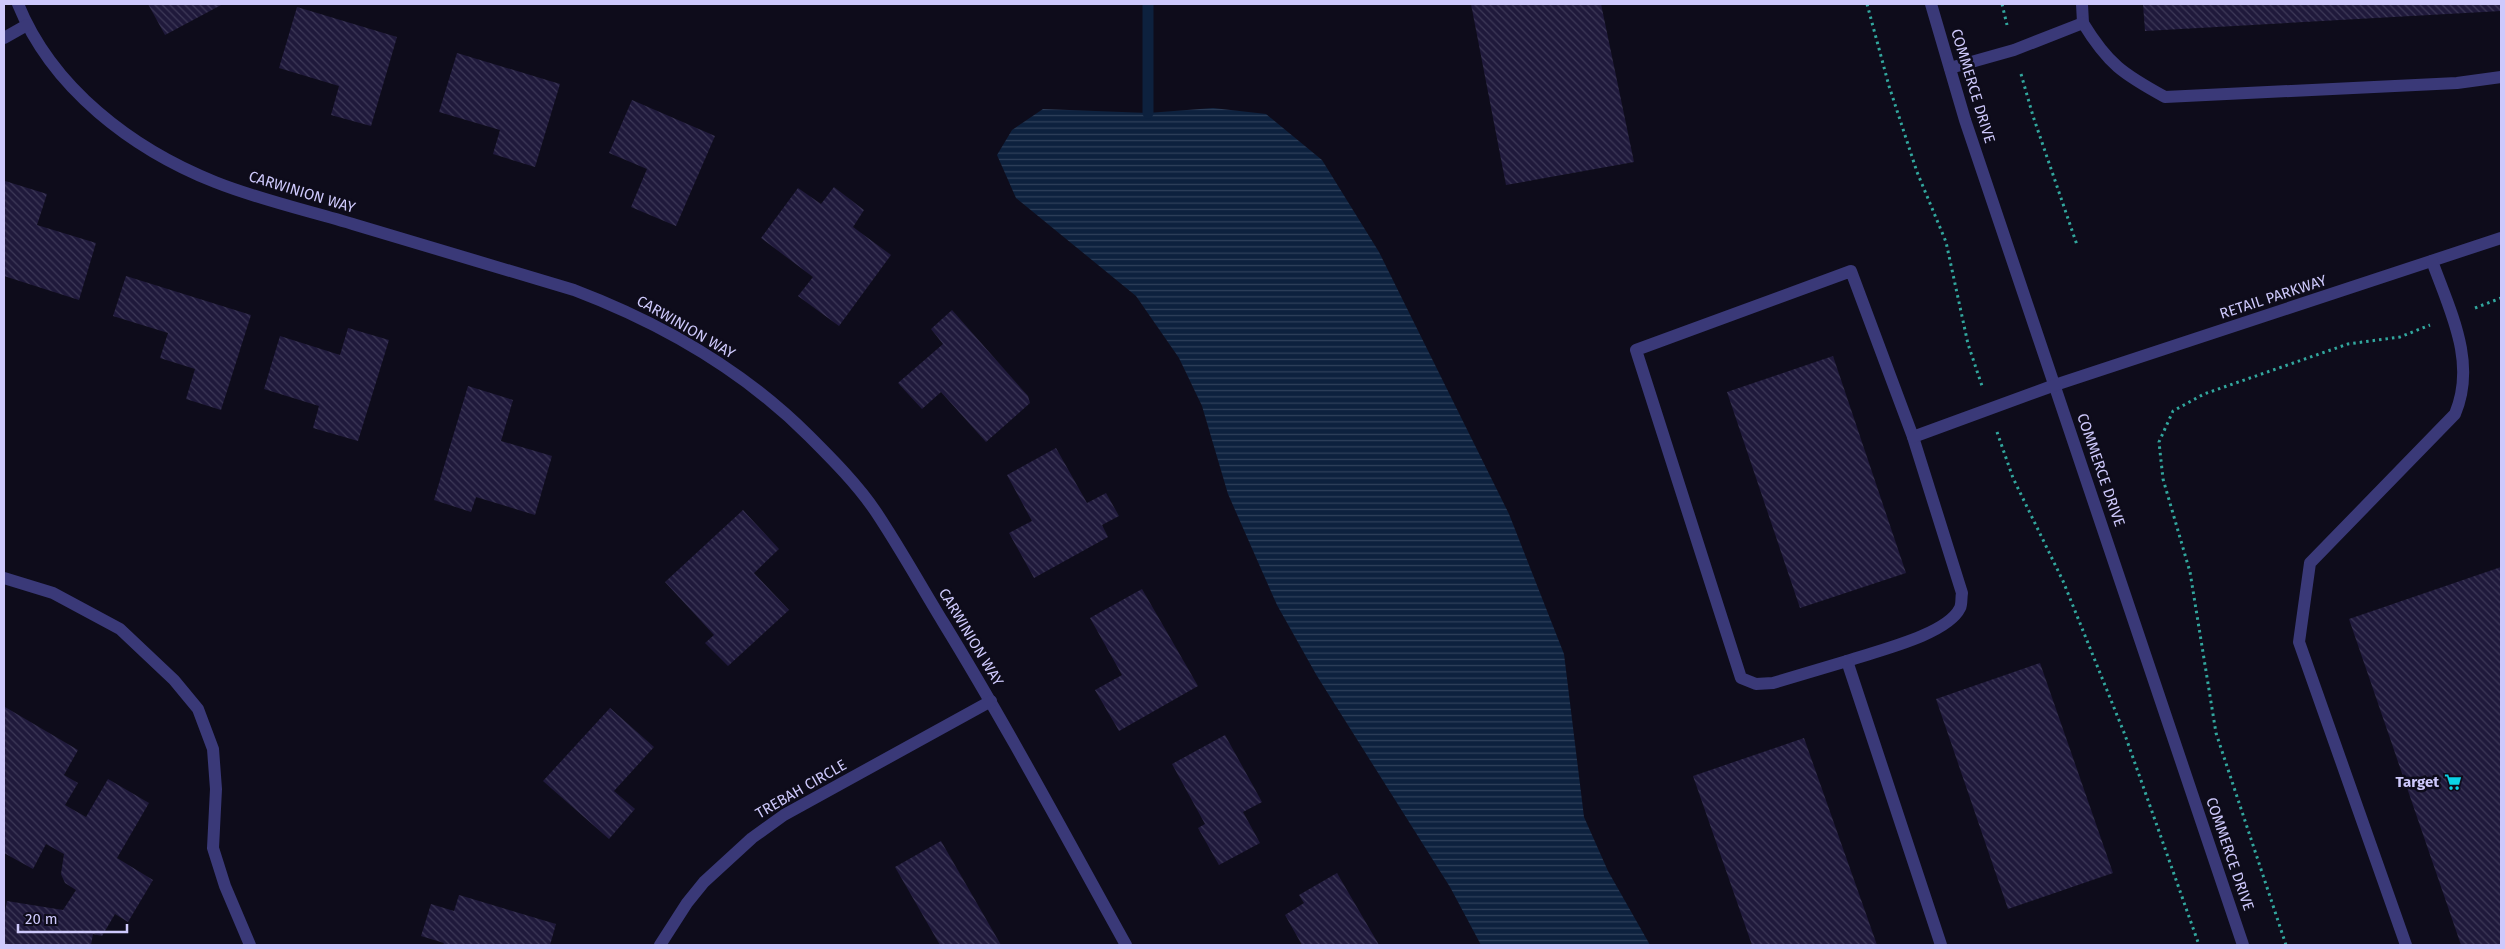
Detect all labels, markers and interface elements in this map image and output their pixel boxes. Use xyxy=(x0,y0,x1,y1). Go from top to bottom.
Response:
street label: COMMERCE DRIVE xyxy=(1947,27,1999,145)
street label: CARWINION WAY xyxy=(246,167,358,217)
street label: RETAIL PARKWAY xyxy=(2217,271,2329,323)
street label: CARWINION WAY xyxy=(634,292,739,363)
street label: COMMERCE DRIVE xyxy=(2073,411,2129,529)
street label: CARWINION WAY xyxy=(935,585,1008,690)
street label: TREBAH CIRCLE xyxy=(752,756,850,822)
supermarket icon: Target xyxy=(2443,772,2463,792)
place label: Target xyxy=(2396,773,2439,791)
street label: COMMERCE DRIVE xyxy=(2202,795,2258,913)
scale bar xyxy=(18,902,126,934)
text: 20 m xyxy=(25,910,58,928)

